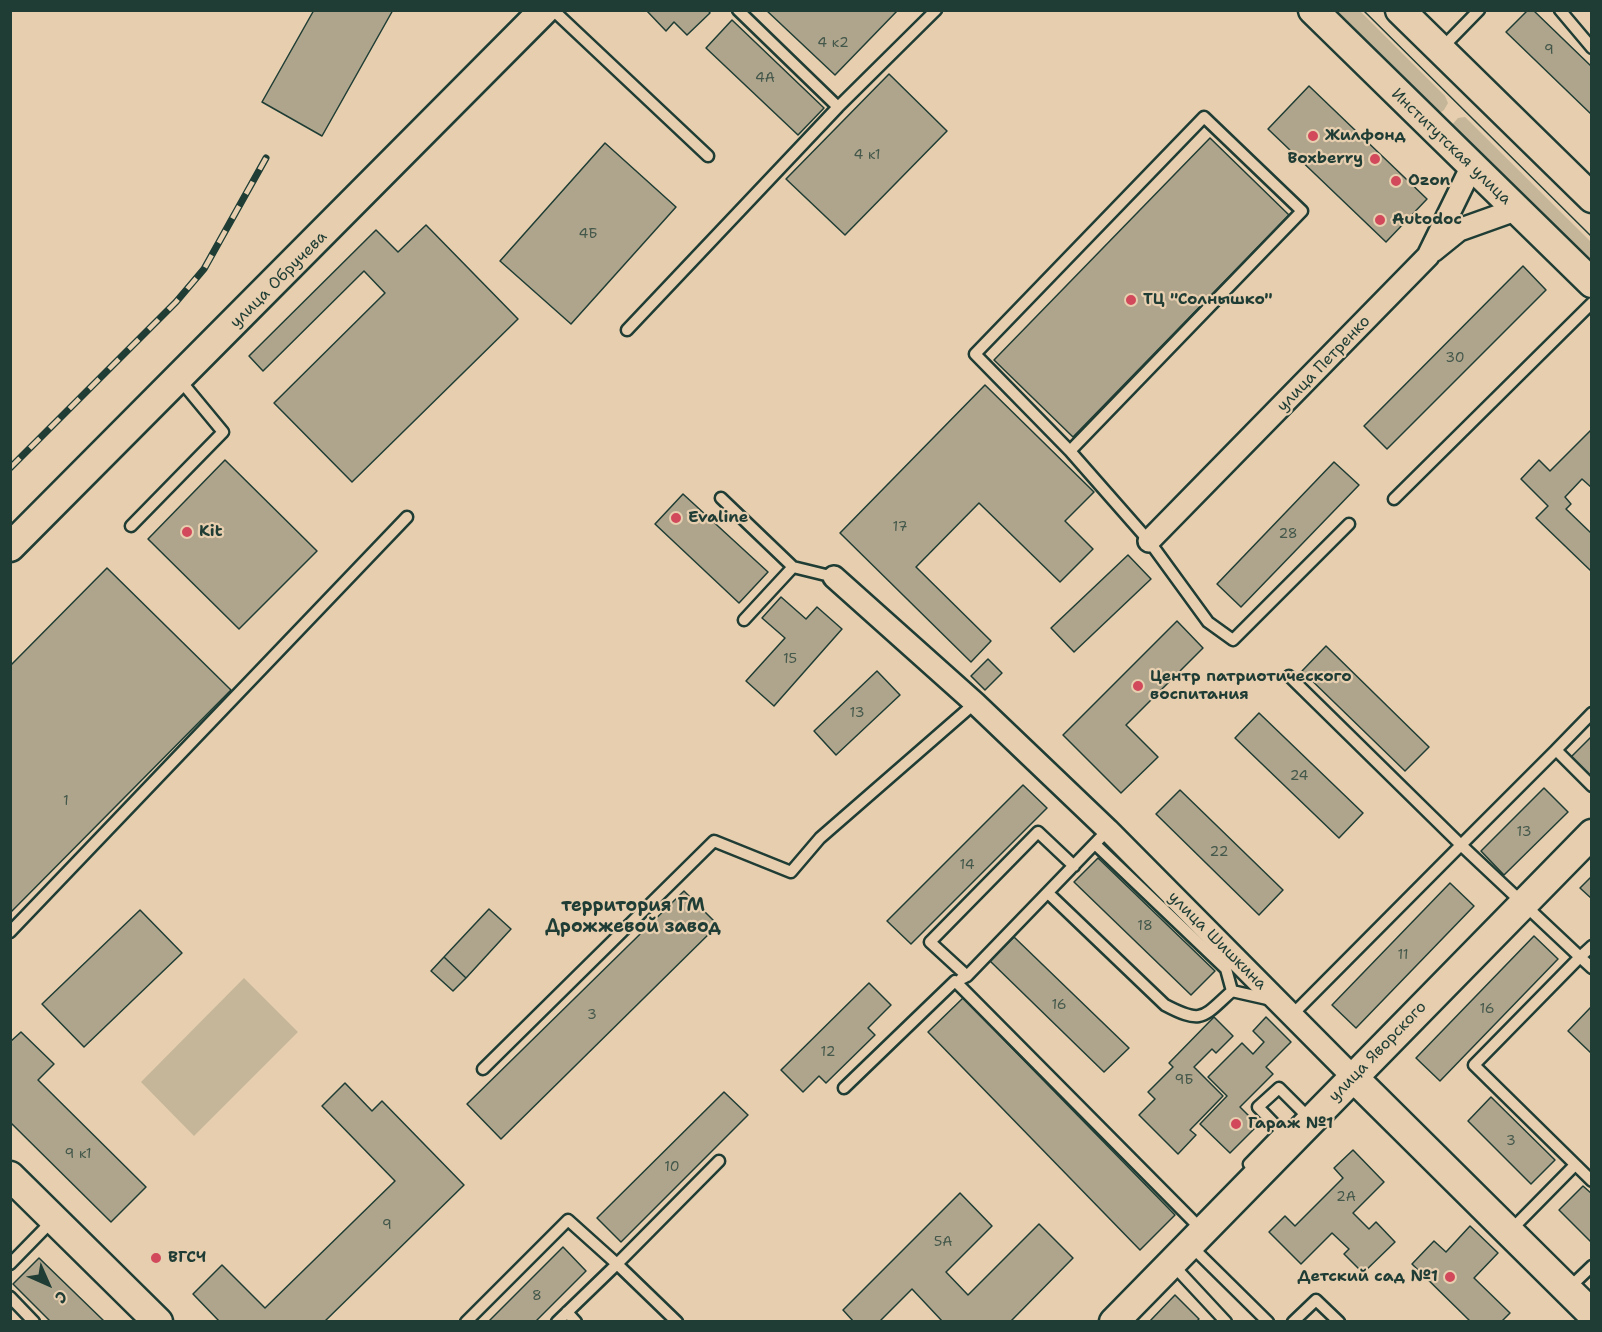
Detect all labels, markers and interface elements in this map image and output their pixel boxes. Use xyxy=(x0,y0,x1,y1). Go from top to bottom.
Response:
house number: 4 к2 xyxy=(817,35,849,51)
house number: 9 xyxy=(1544,42,1554,58)
house number: 4А xyxy=(755,70,775,86)
street label: Институтская улица xyxy=(1387,85,1515,209)
place label: Жилфонд xyxy=(1325,126,1406,146)
marker: Жилфонд xyxy=(1306,129,1320,143)
house number: 4 к1 xyxy=(853,147,881,163)
place label: Boxberry xyxy=(1287,149,1363,169)
marker: Boxberry xyxy=(1368,152,1382,166)
place label: Ozon xyxy=(1408,171,1450,191)
marker: Ozon xyxy=(1389,174,1403,188)
place label: Autodoc xyxy=(1392,210,1462,230)
marker: Autodoc xyxy=(1373,213,1387,227)
house number: 4Б xyxy=(578,226,598,242)
street label: улица Обручева xyxy=(227,228,331,332)
place label: ТЦ "Солнышко" xyxy=(1143,290,1273,310)
marker: ТЦ "Солнышко" xyxy=(1124,293,1138,307)
street label: улица Петренко xyxy=(1273,312,1375,416)
house number: 30 xyxy=(1445,350,1465,366)
place label: Evaline xyxy=(688,508,748,528)
marker: Evaline xyxy=(669,511,683,525)
house number: 17 xyxy=(893,519,907,535)
place label: Kit xyxy=(199,522,222,542)
marker: Kit xyxy=(180,525,194,539)
house number: 28 xyxy=(1278,526,1298,542)
house number: 15 xyxy=(783,651,797,667)
place label: Центр патриотического воспитания xyxy=(1150,667,1352,705)
marker: Центр патриотического воспитания xyxy=(1131,679,1145,693)
house number: 13 xyxy=(850,705,864,721)
house number: 24 xyxy=(1290,768,1308,784)
house number: 1 xyxy=(63,793,69,809)
house number: 13 xyxy=(1517,824,1531,840)
house number: 22 xyxy=(1210,844,1228,860)
house number: 14 xyxy=(959,857,975,873)
street label: улица Шишкина xyxy=(1164,888,1270,994)
district label: территория ГМ Дрожжевой завод xyxy=(545,895,721,938)
house number: 18 xyxy=(1137,918,1153,934)
house number: 11 xyxy=(1397,947,1409,963)
house number: 16 xyxy=(1051,997,1067,1013)
street label: улица Яворского xyxy=(1325,998,1431,1106)
house number: 16 xyxy=(1479,1001,1495,1017)
house number: 3 xyxy=(587,1007,597,1023)
house number: 12 xyxy=(821,1044,835,1060)
house number: 9Б xyxy=(1174,1072,1194,1088)
place label: Гараж №1 xyxy=(1248,1114,1333,1134)
marker: Гараж №1 xyxy=(1229,1117,1243,1131)
house number: 3 xyxy=(1506,1133,1516,1149)
house number: 9 к1 xyxy=(64,1146,92,1162)
house number: 10 xyxy=(664,1159,680,1175)
house number: 2А xyxy=(1336,1189,1356,1205)
house number: 9 xyxy=(382,1217,392,1233)
house number: 5А xyxy=(934,1234,952,1250)
place label: ВГСЧ xyxy=(168,1248,206,1268)
marker: ВГСЧ xyxy=(149,1251,163,1265)
north arrow xyxy=(18,1254,78,1314)
place label: Детский сад №1 xyxy=(1298,1267,1438,1287)
marker: Детский сад №1 xyxy=(1443,1270,1457,1284)
text: С xyxy=(50,1286,72,1308)
house number: 8 xyxy=(532,1288,542,1304)

